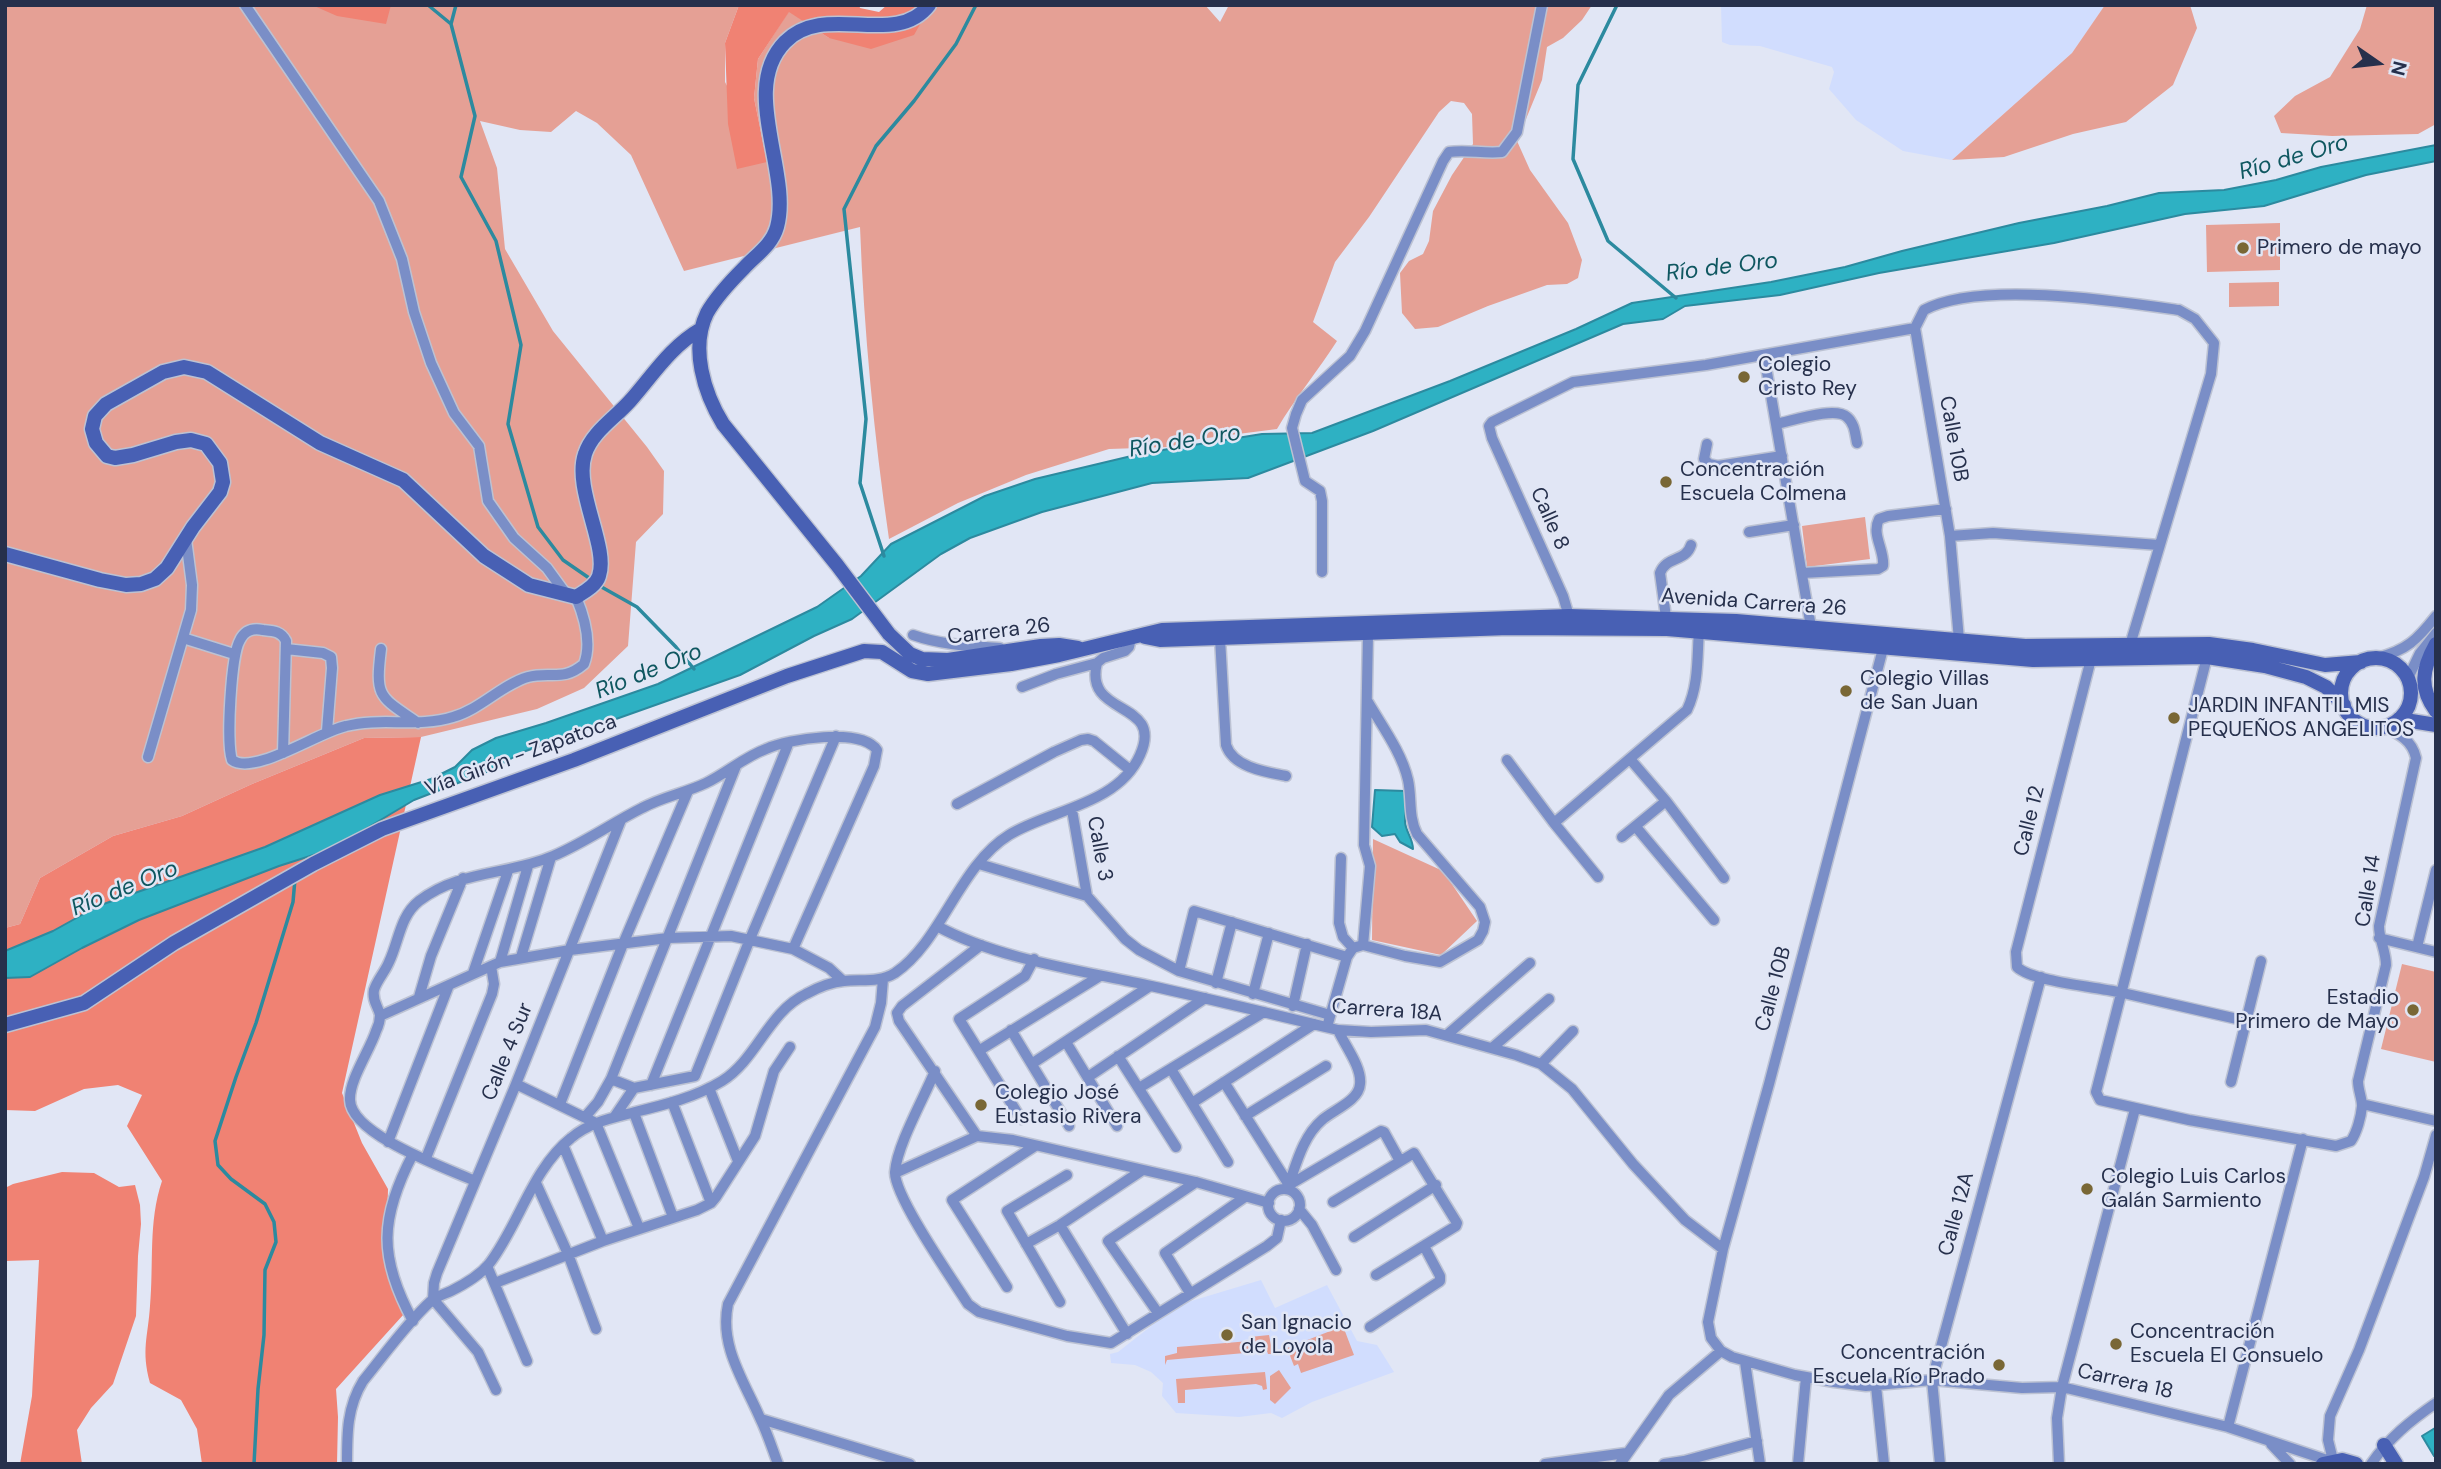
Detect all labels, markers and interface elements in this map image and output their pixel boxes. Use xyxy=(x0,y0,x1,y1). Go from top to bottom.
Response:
north arrow xyxy=(2343,28,2413,98)
text: N xyxy=(2385,58,2413,78)
water label: Río de Oro xyxy=(2236,129,2352,187)
place label: Primero de mayo xyxy=(2257,235,2422,261)
marker: Primero de mayo xyxy=(2235,240,2251,256)
water label: Río de Oro xyxy=(1664,247,1780,289)
place label: Colegio Cristo Rey xyxy=(1758,352,1857,402)
marker: Colegio Cristo Rey xyxy=(1736,369,1752,385)
street label: Calle 10B xyxy=(1933,394,1973,484)
water label: Río de Oro xyxy=(1127,420,1243,464)
place label: Concentración Escuela Colmena xyxy=(1680,457,1846,507)
marker: Concentración Escuela Colmena xyxy=(1658,474,1674,490)
street label: Calle 8 xyxy=(1524,484,1574,554)
street label: Avenida Carrera 26 xyxy=(1660,584,1848,622)
street label: Carrera 26 xyxy=(946,613,1052,651)
water label: Río de Oro xyxy=(592,638,706,706)
place label: Colegio Villas de San Juan xyxy=(1860,666,1989,716)
marker: Colegio Villas de San Juan xyxy=(1838,683,1854,699)
place label: JARDIN INFANTIL MIS PEQUEÑOS ANGELITOS xyxy=(2188,693,2414,743)
street label: Vía Girón - Zapatoca xyxy=(422,710,620,802)
marker: JARDIN INFANTIL MIS PEQUEÑOS ANGELITOS xyxy=(2166,710,2182,726)
street label: Calle 12 xyxy=(2009,783,2051,859)
street label: Calle 3 xyxy=(1081,814,1117,884)
street label: Calle 14 xyxy=(2351,853,2387,929)
water label: Río de Oro xyxy=(68,855,182,923)
street label: Calle 10B xyxy=(1751,944,1797,1034)
place label: Estadio Primero de Mayo xyxy=(2235,985,2399,1035)
street label: Carrera 18A xyxy=(1331,995,1443,1027)
street label: Calle 4 Sur xyxy=(477,999,539,1105)
marker: Estadio Primero de Mayo xyxy=(2405,1002,2421,1018)
place label: Colegio José Eustasio Rivera xyxy=(995,1080,1141,1130)
marker: Colegio José Eustasio Rivera xyxy=(973,1097,989,1113)
place label: Colegio Luis Carlos Galán Sarmiento xyxy=(2101,1164,2286,1214)
street label: Calle 12A xyxy=(1934,1169,1980,1259)
marker: Colegio Luis Carlos Galán Sarmiento xyxy=(2079,1181,2095,1197)
place label: San Ignacio de Loyola xyxy=(1241,1310,1352,1360)
place label: Concentración Escuela El Consuelo xyxy=(2130,1319,2323,1369)
marker: San Ignacio de Loyola xyxy=(1219,1327,1235,1343)
marker: Concentración Escuela El Consuelo xyxy=(2108,1336,2124,1352)
place label: Concentración Escuela Río Prado xyxy=(1813,1340,1985,1390)
marker: Concentración Escuela Río Prado xyxy=(1991,1357,2007,1373)
street label: Carrera 18 xyxy=(2075,1359,2175,1405)

